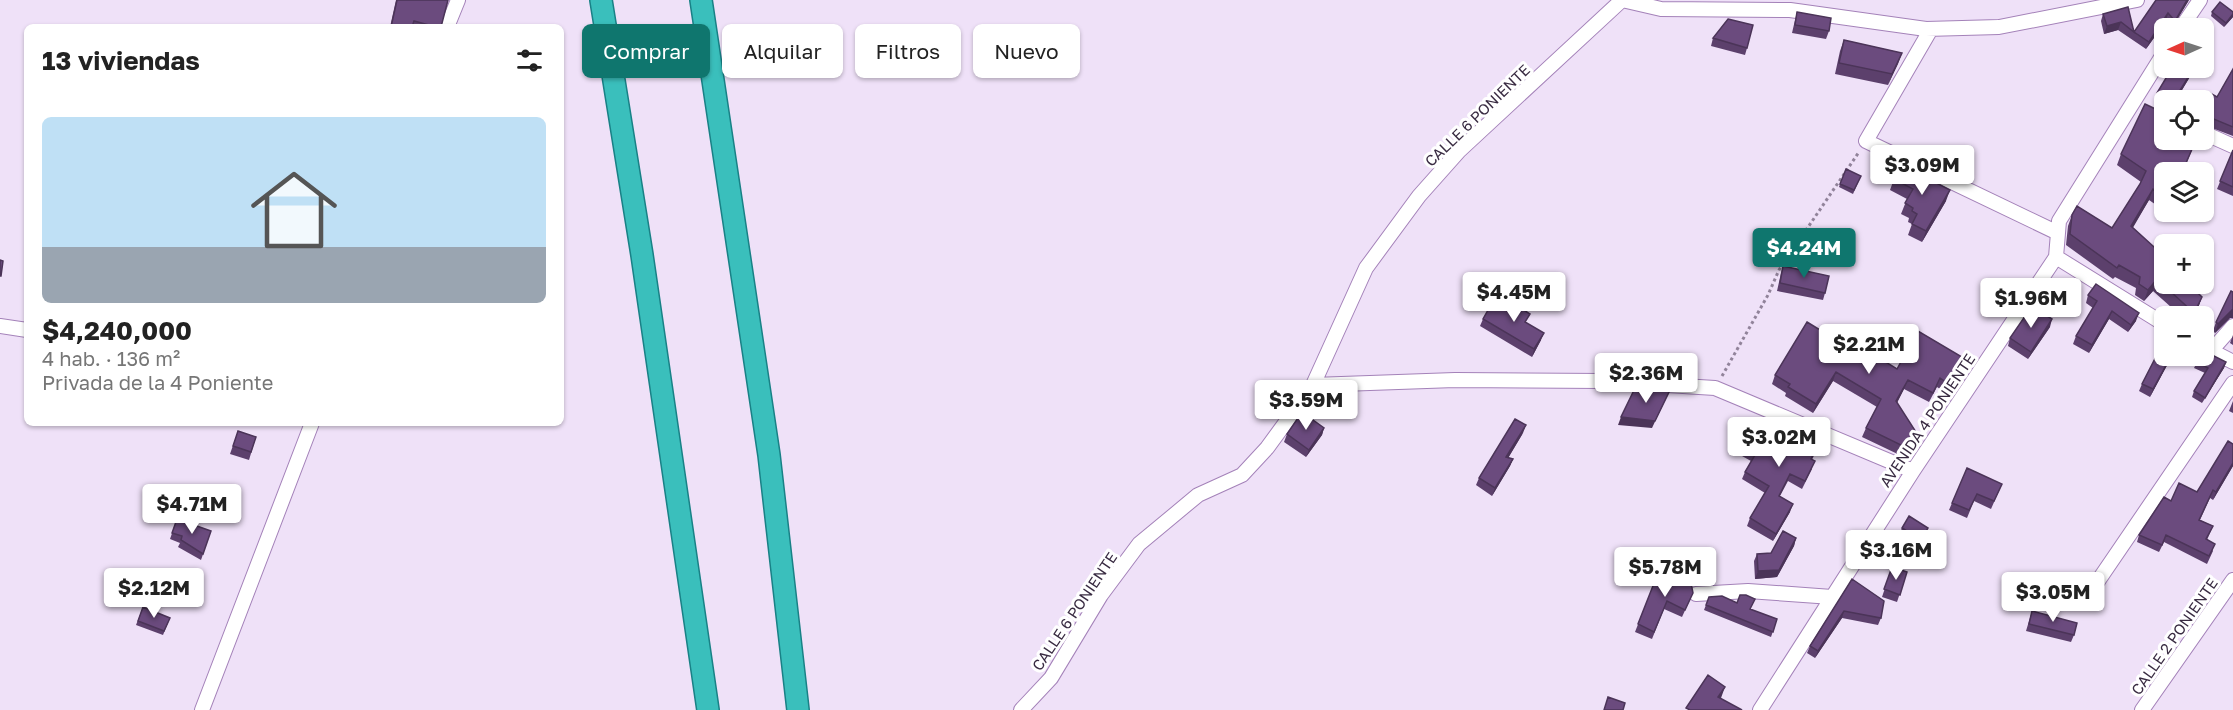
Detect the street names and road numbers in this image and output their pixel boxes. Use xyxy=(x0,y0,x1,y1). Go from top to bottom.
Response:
street label: CALLE 6 PONIENTE xyxy=(1421,60,1533,170)
street label: AVENIDA 4 PONIENTE xyxy=(1876,350,1978,490)
street label: CALLE 6 PONIENTE xyxy=(1028,548,1120,674)
street label: CALLE 2 PONIENTE xyxy=(2127,574,2221,698)

